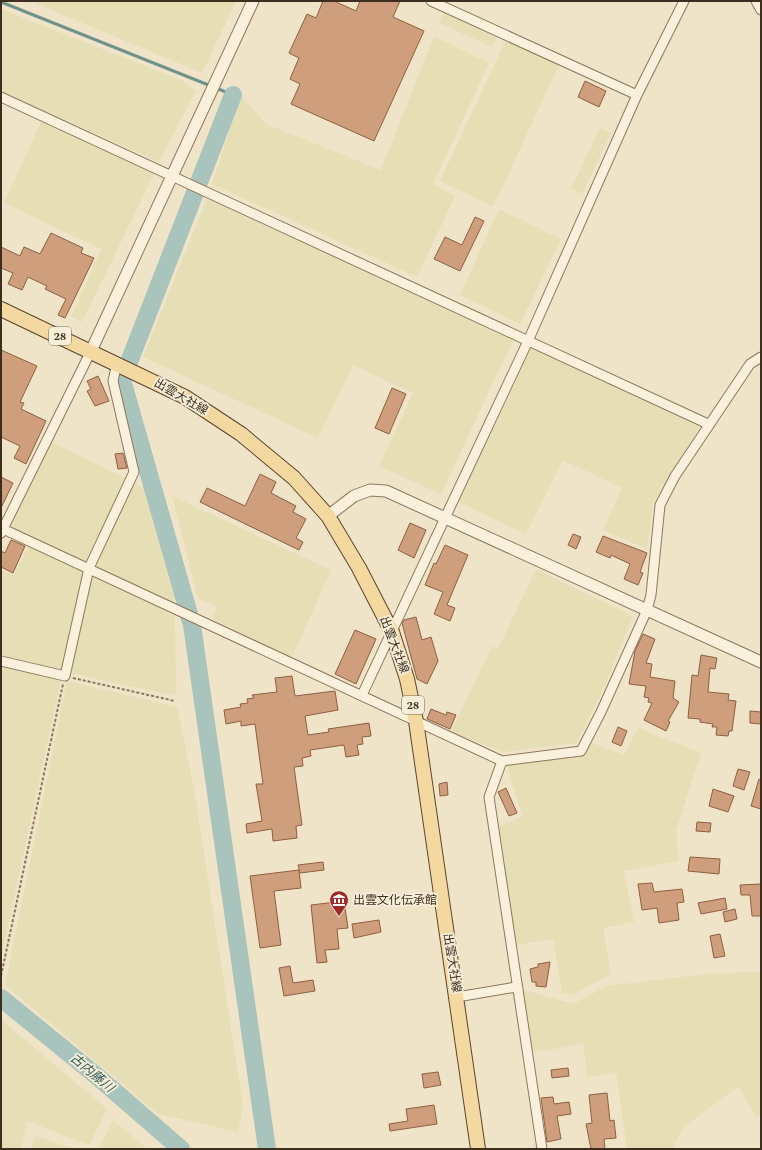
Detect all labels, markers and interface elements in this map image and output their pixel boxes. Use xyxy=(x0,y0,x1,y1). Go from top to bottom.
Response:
road number: 28 xyxy=(49,327,71,345)
street label: 出雲大社線 xyxy=(150,374,212,420)
street label: 出雲大社線 xyxy=(374,614,414,676)
road number: 28 xyxy=(402,696,424,714)
museum icon: 出雲文化伝承館 xyxy=(328,889,350,917)
place label: 出雲文化伝承館 xyxy=(353,891,437,910)
street label: 出雲大社線 xyxy=(438,932,466,994)
water label: 古内藤川 xyxy=(66,1049,120,1099)

